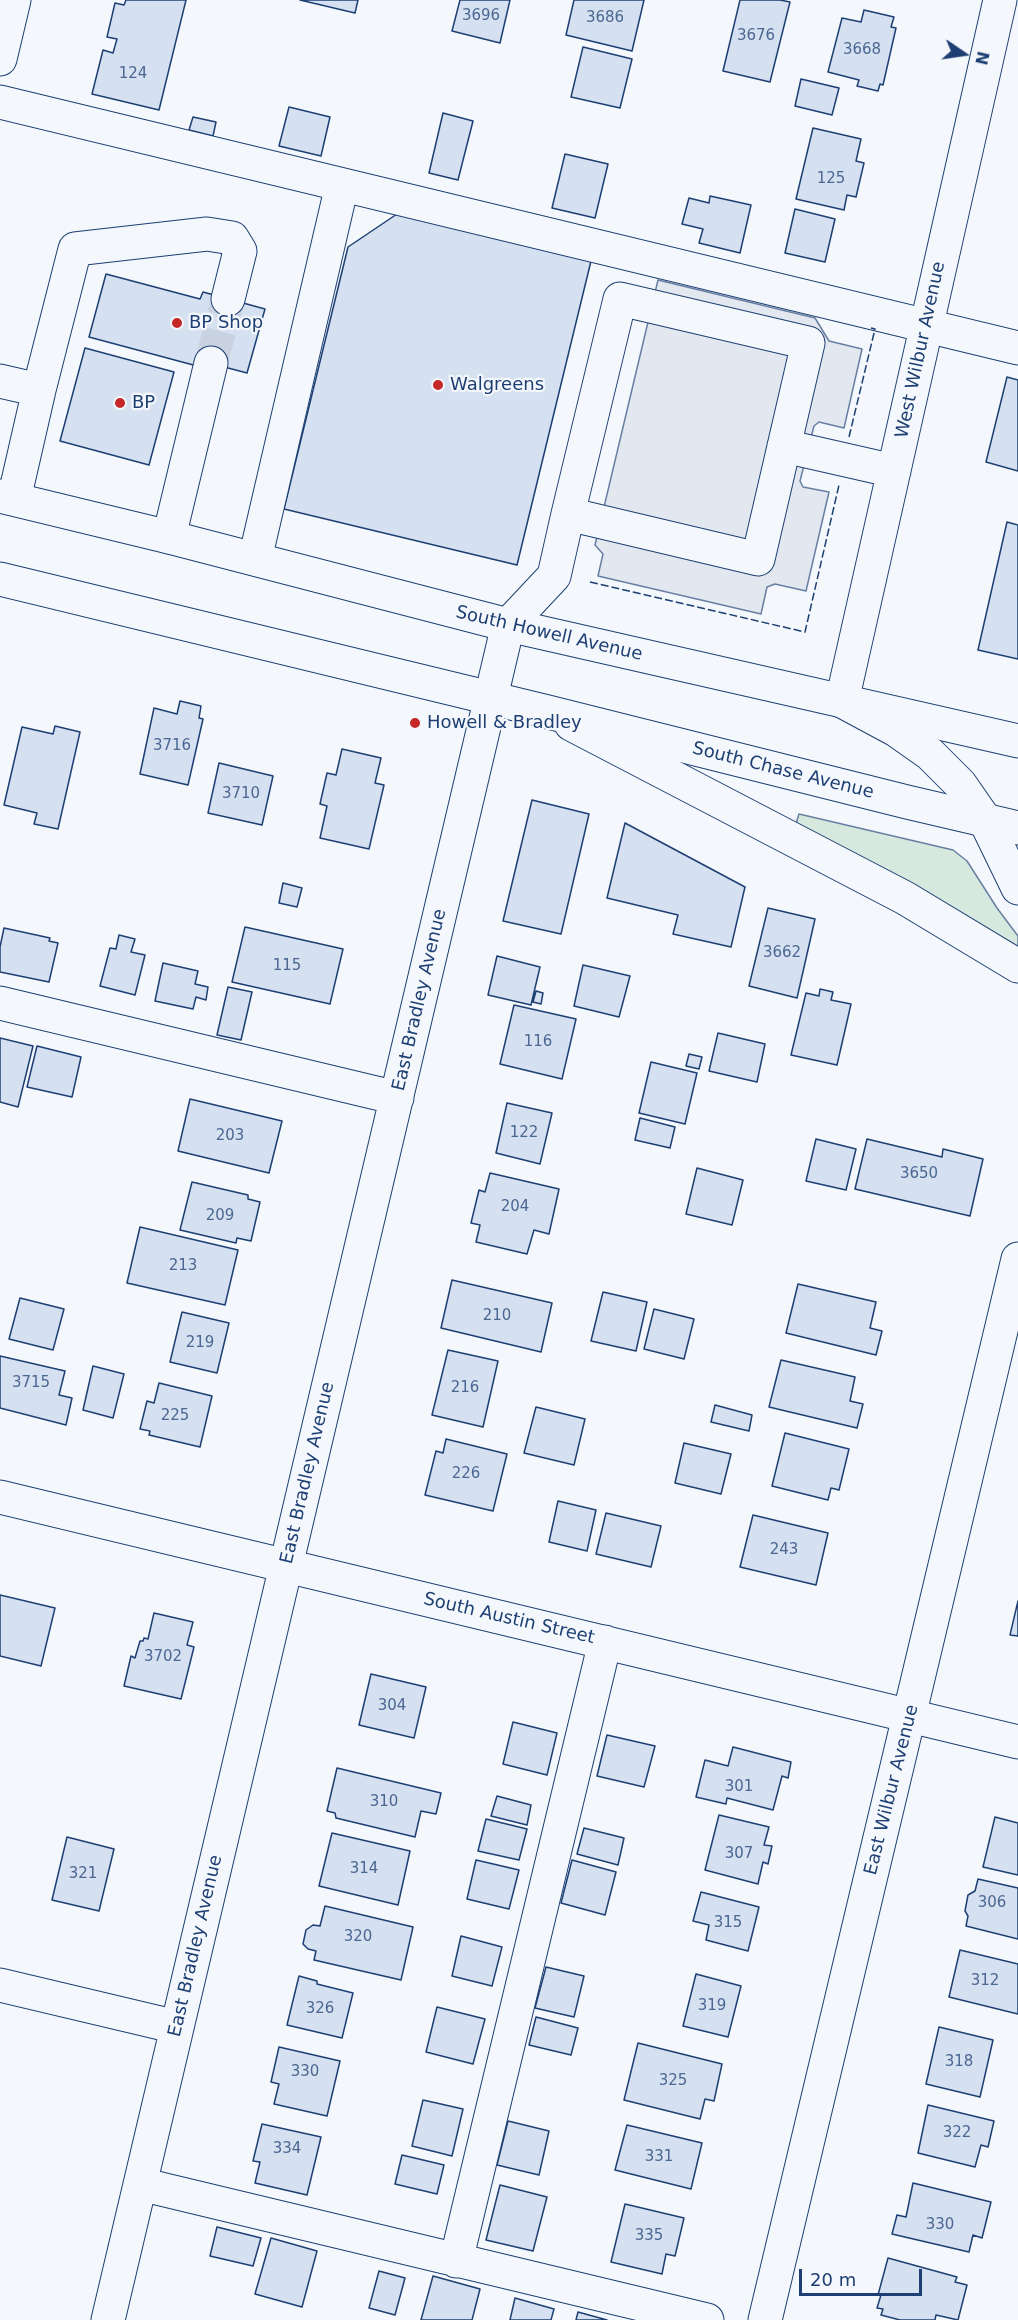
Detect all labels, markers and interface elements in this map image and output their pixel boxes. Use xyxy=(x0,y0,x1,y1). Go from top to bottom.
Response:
house number: 3696 xyxy=(462,7,500,25)
house number: 3686 xyxy=(586,9,624,27)
north arrow xyxy=(934,24,994,84)
house number: 3676 xyxy=(737,27,775,45)
house number: 3668 xyxy=(843,41,881,59)
text: N xyxy=(971,49,993,67)
house number: 124 xyxy=(119,65,147,83)
house number: 125 xyxy=(817,170,845,188)
street label: West Wilbur Avenue xyxy=(892,260,950,440)
place label: BP Shop xyxy=(189,312,263,334)
marker: BP Shop xyxy=(170,316,184,330)
place label: Walgreens xyxy=(450,374,544,396)
marker: Walgreens xyxy=(431,378,445,392)
place label: BP xyxy=(132,392,155,414)
marker: BP xyxy=(113,396,127,410)
street label: South Howell Avenue xyxy=(454,602,644,666)
place label: Howell & Bradley xyxy=(427,712,582,734)
marker: Howell & Bradley xyxy=(408,716,422,730)
house number: 3716 xyxy=(153,737,191,755)
street label: South Chase Avenue xyxy=(690,738,876,804)
house number: 3710 xyxy=(222,785,260,803)
street label: East Bradley Avenue xyxy=(389,907,451,1093)
house number: 3662 xyxy=(763,944,801,962)
house number: 115 xyxy=(273,957,301,975)
house number: 116 xyxy=(524,1033,552,1051)
house number: 122 xyxy=(510,1124,538,1142)
house number: 203 xyxy=(216,1127,244,1145)
house number: 3650 xyxy=(900,1165,938,1183)
house number: 204 xyxy=(501,1198,529,1216)
house number: 209 xyxy=(206,1207,234,1225)
house number: 213 xyxy=(169,1257,197,1275)
house number: 210 xyxy=(483,1307,511,1325)
house number: 219 xyxy=(186,1334,214,1352)
house number: 3715 xyxy=(12,1374,50,1392)
house number: 216 xyxy=(451,1379,479,1397)
street label: East Bradley Avenue xyxy=(277,1380,339,1566)
house number: 225 xyxy=(161,1407,189,1425)
house number: 226 xyxy=(452,1465,480,1483)
house number: 243 xyxy=(770,1541,798,1559)
street label: South Austin Street xyxy=(421,1589,597,1649)
house number: 3702 xyxy=(144,1648,182,1666)
house number: 304 xyxy=(378,1697,406,1715)
street label: East Wilbur Avenue xyxy=(860,1703,924,1877)
house number: 301 xyxy=(725,1778,753,1796)
house number: 310 xyxy=(370,1793,398,1811)
house number: 307 xyxy=(725,1845,753,1863)
street label: East Bradley Avenue xyxy=(165,1853,227,2039)
house number: 314 xyxy=(350,1860,378,1878)
house number: 321 xyxy=(69,1865,97,1883)
house number: 306 xyxy=(978,1894,1006,1912)
house number: 315 xyxy=(714,1914,742,1932)
house number: 320 xyxy=(344,1928,372,1946)
house number: 312 xyxy=(971,1972,999,1990)
house number: 319 xyxy=(698,1997,726,2015)
house number: 326 xyxy=(306,2000,334,2018)
house number: 318 xyxy=(945,2053,973,2071)
house number: 330 xyxy=(291,2063,319,2081)
house number: 325 xyxy=(659,2072,687,2090)
house number: 322 xyxy=(943,2124,971,2142)
house number: 334 xyxy=(273,2140,301,2158)
house number: 331 xyxy=(645,2148,673,2166)
house number: 330 xyxy=(926,2216,954,2234)
house number: 335 xyxy=(635,2227,663,2245)
scale bar xyxy=(802,2257,925,2295)
text: 20 m xyxy=(810,2269,856,2290)

